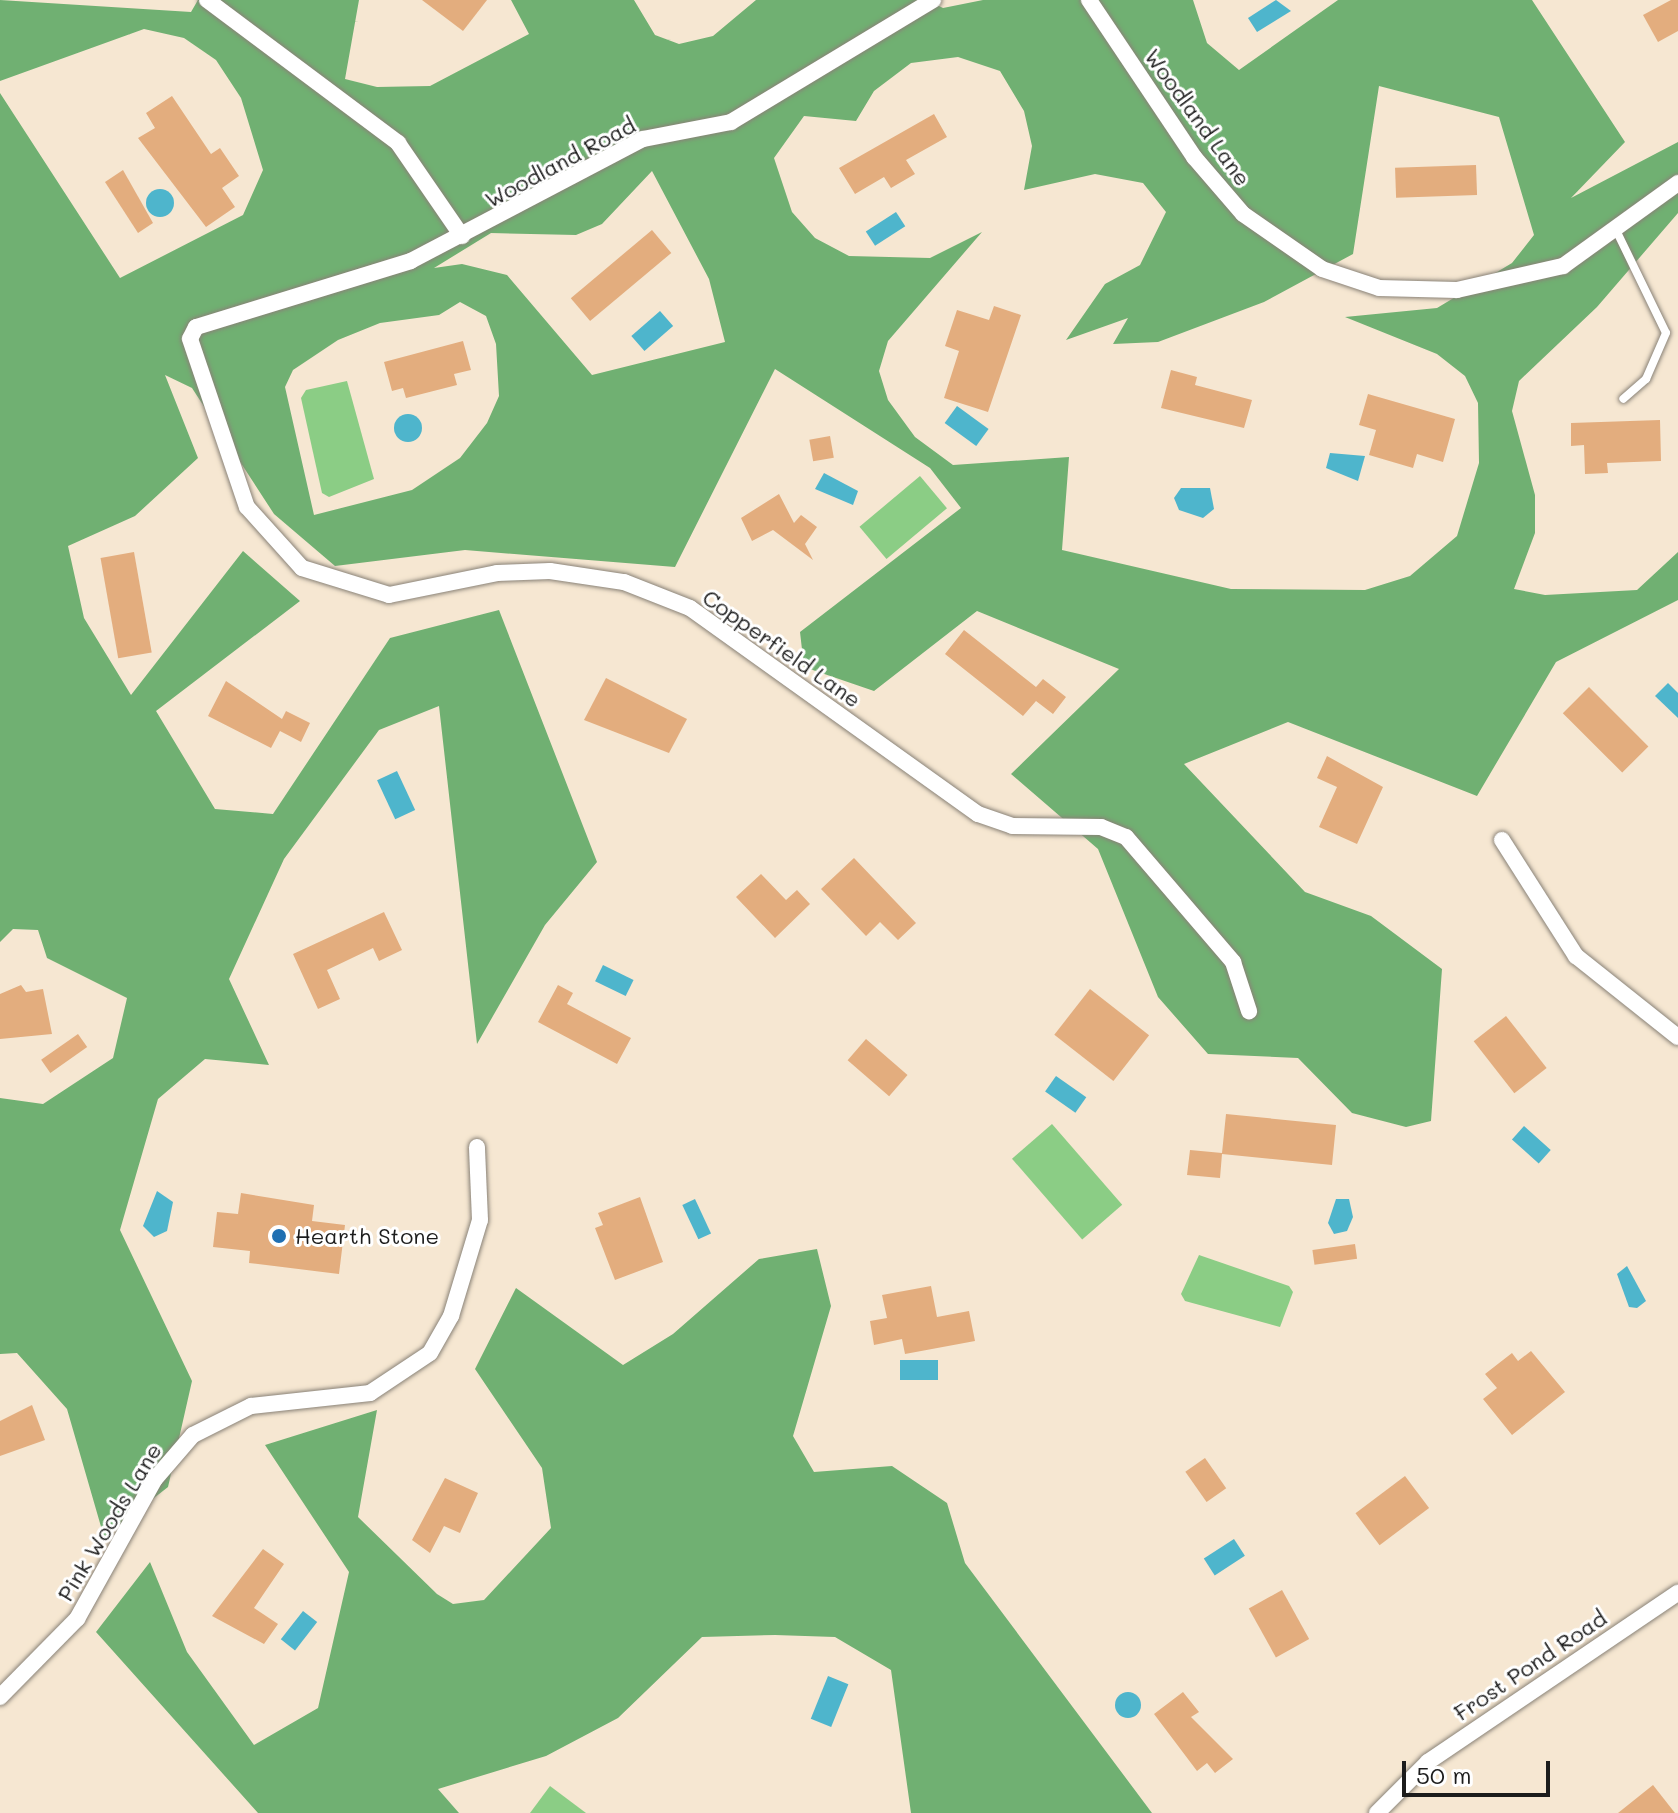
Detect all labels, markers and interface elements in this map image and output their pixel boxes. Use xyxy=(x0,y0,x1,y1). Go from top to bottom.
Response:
street label: Woodland Lane xyxy=(1139,43,1257,191)
street label: Woodland Road xyxy=(480,111,640,213)
street label: Copperfield Lane xyxy=(698,584,866,712)
place label: Hearth Stone xyxy=(295,1223,439,1249)
marker: Hearth Stone xyxy=(270,1227,288,1245)
street label: Pink Woods Lane xyxy=(52,1438,166,1606)
street label: Frost Pond Road xyxy=(1449,1604,1611,1726)
scale bar xyxy=(1406,1745,1554,1795)
text: 50 m xyxy=(1416,1759,1472,1790)

